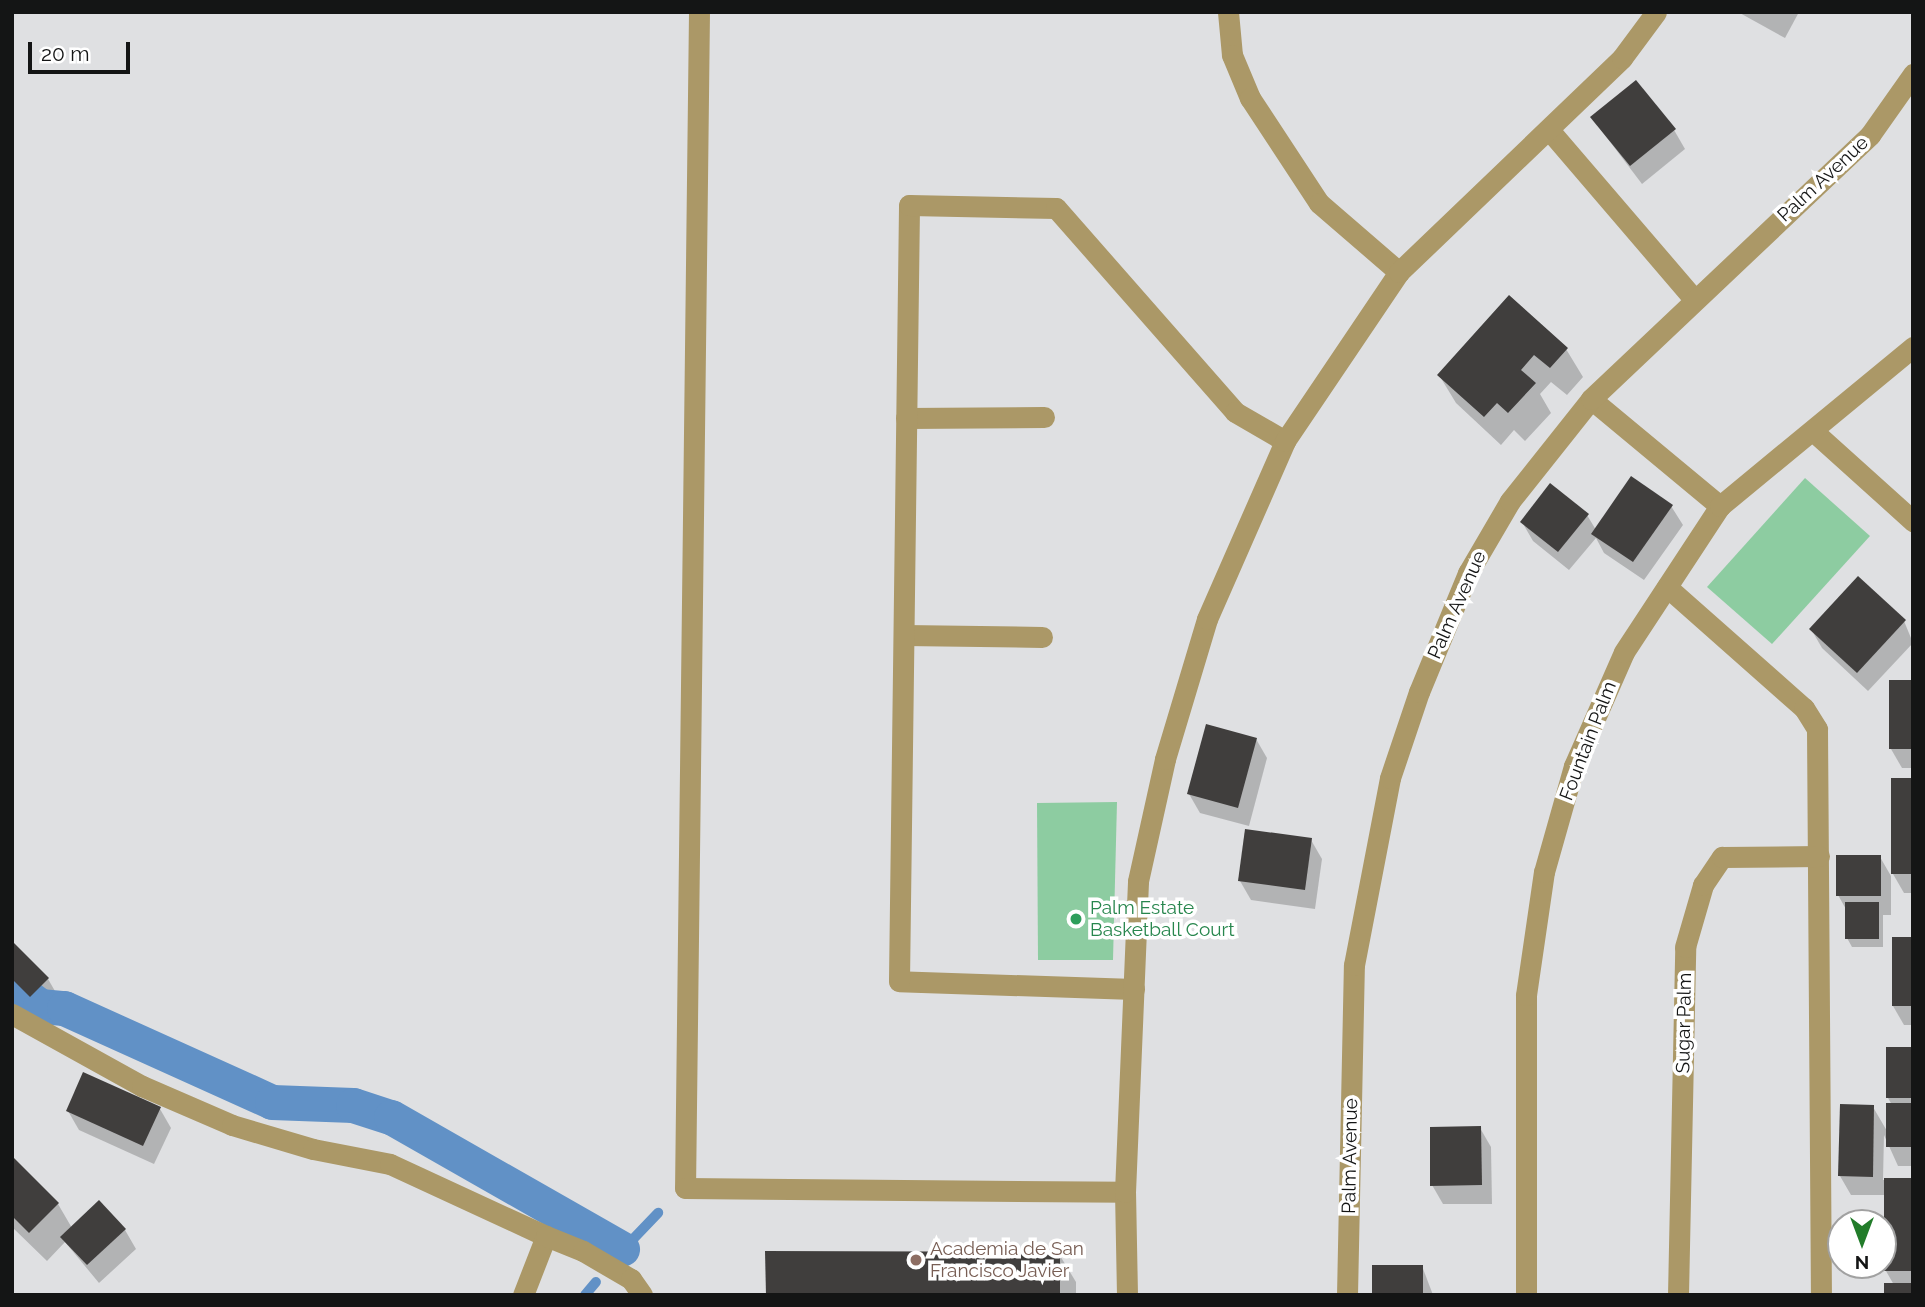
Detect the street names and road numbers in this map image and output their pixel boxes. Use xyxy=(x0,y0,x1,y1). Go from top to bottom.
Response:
street label: Palm Avenue xyxy=(1773,131,1873,227)
street label: Palm Avenue xyxy=(1423,547,1491,663)
street label: Fountain Palm xyxy=(1555,678,1621,804)
street label: Sugar Palm xyxy=(1672,972,1696,1074)
street label: Palm Avenue xyxy=(1338,1098,1362,1214)

